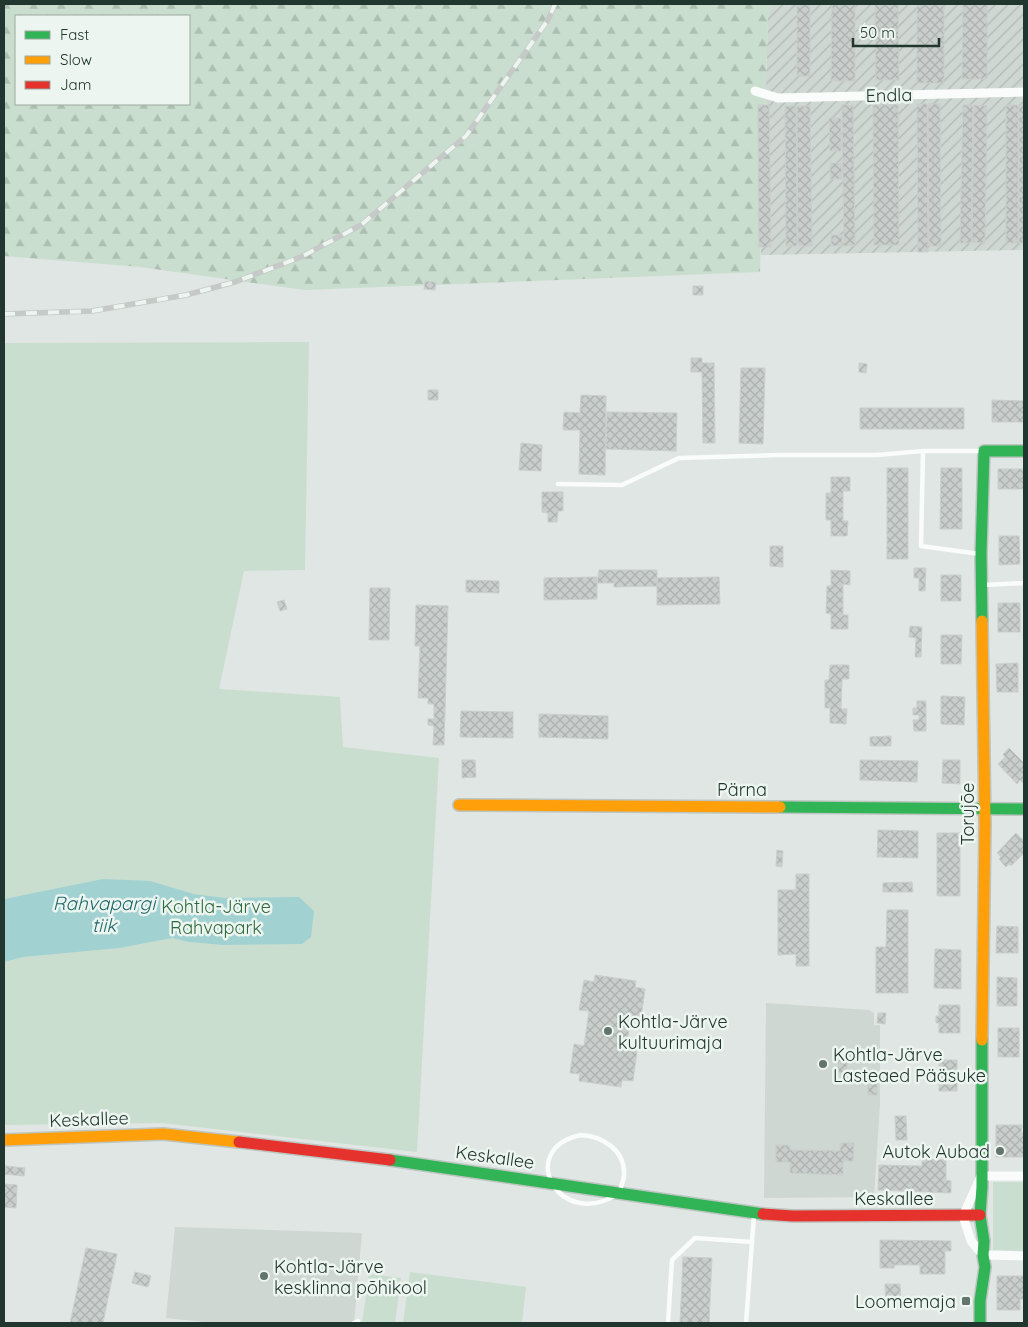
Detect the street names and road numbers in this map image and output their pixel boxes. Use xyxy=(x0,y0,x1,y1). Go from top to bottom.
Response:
street label: Endla xyxy=(866,83,912,107)
street label: Pärna xyxy=(717,778,767,801)
street label: Torujõe xyxy=(956,783,979,845)
street label: Keskallee xyxy=(49,1106,129,1132)
street label: Keskallee xyxy=(454,1140,536,1174)
street label: Keskallee xyxy=(854,1187,934,1210)

